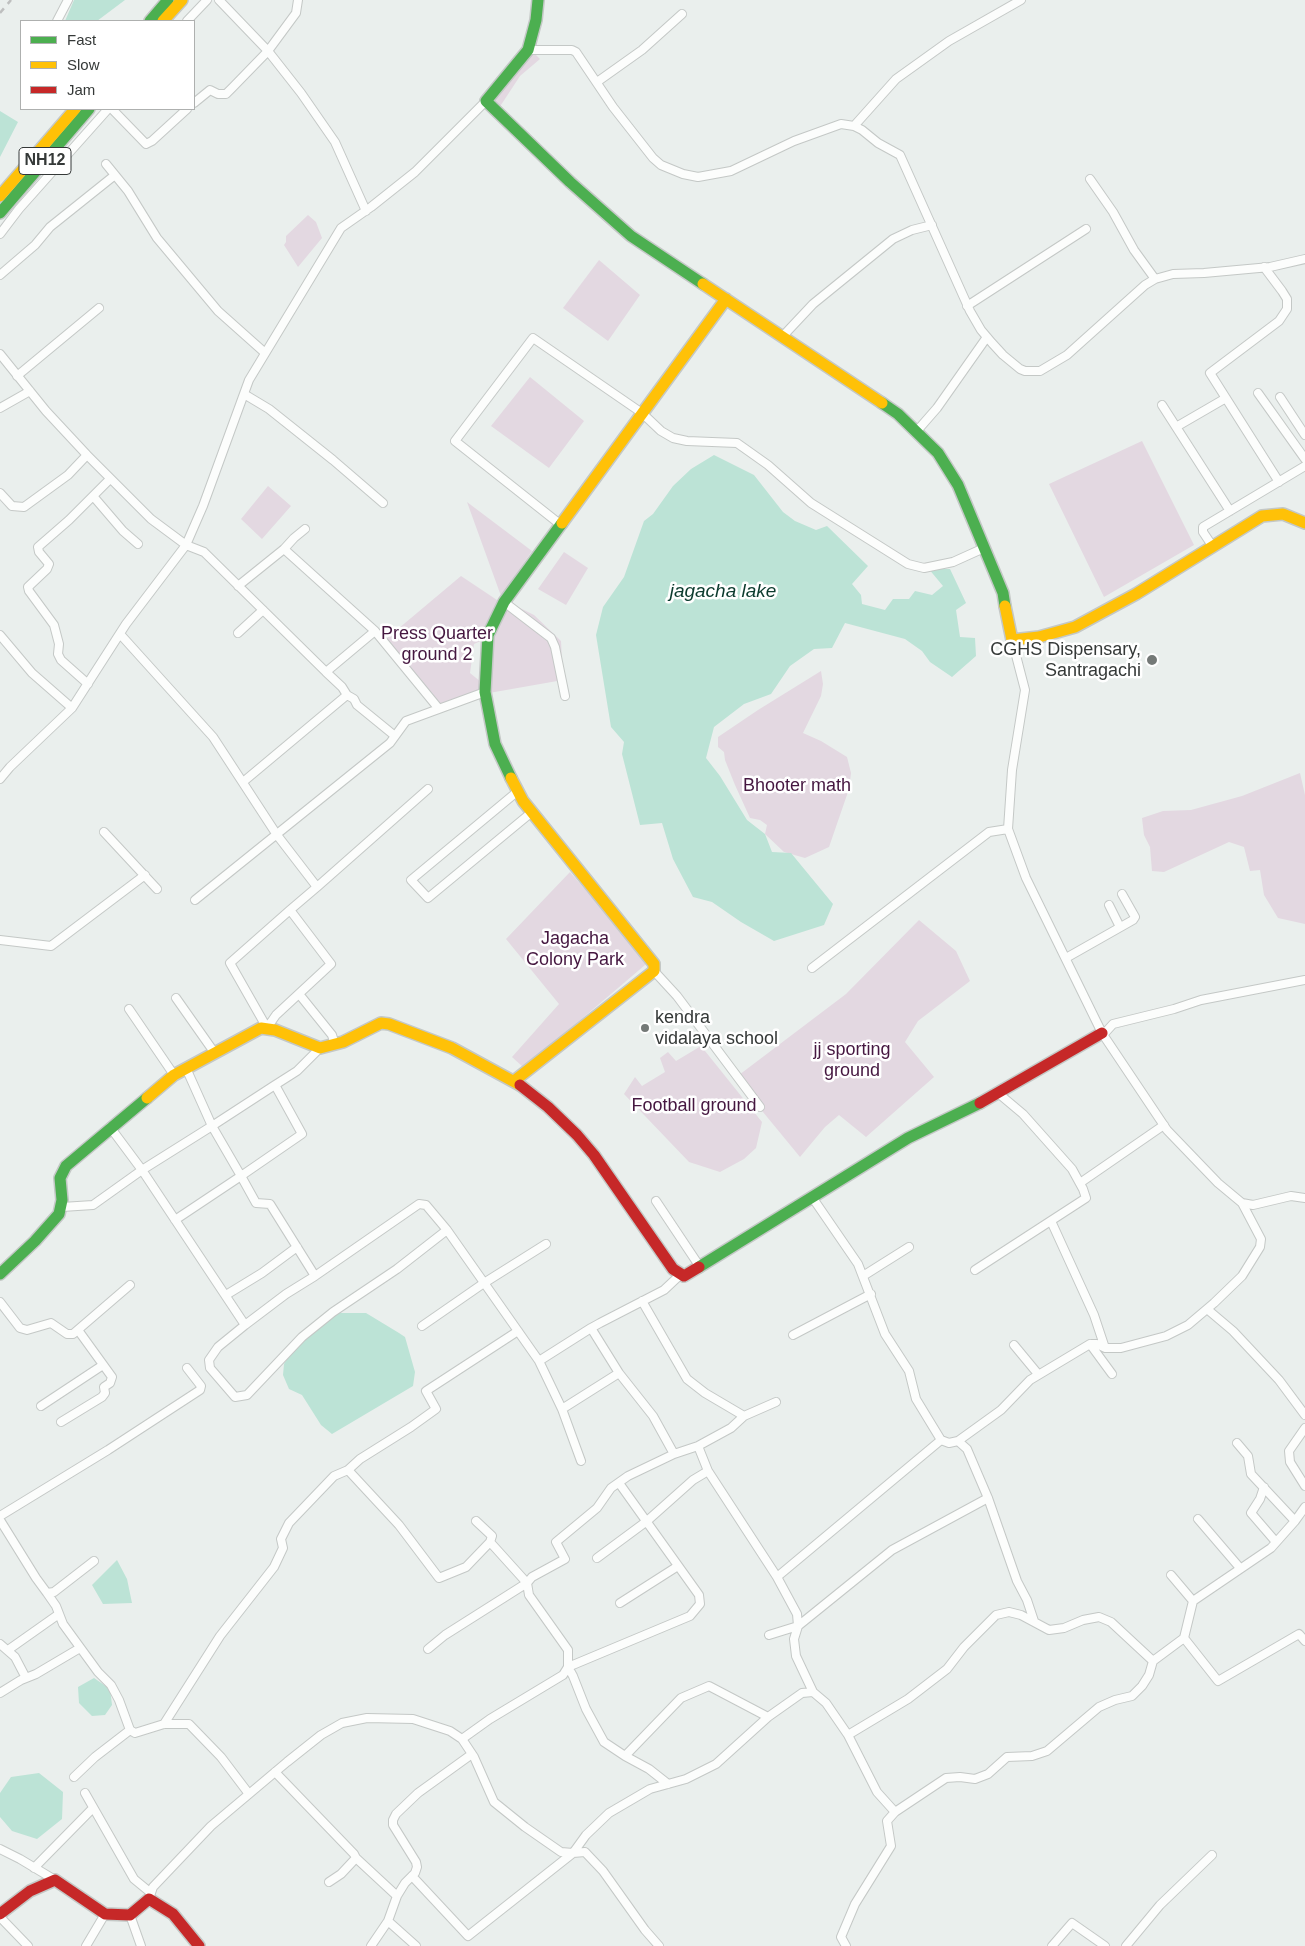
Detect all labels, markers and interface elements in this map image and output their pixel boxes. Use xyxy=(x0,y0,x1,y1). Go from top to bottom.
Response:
legend xyxy=(20,20,195,110)
text: Fast xyxy=(67,31,96,48)
text: Slow xyxy=(67,56,100,73)
text: Jam xyxy=(67,81,95,98)
road number: NH12 xyxy=(19,148,71,175)
water label: jagacha lake xyxy=(670,581,776,603)
park label: Press Quarter ground 2 xyxy=(381,623,493,666)
place label: CGHS Dispensary, Santragachi xyxy=(990,639,1141,682)
marker: CGHS Dispensary, Santragachi xyxy=(1145,653,1159,667)
park label: Bhooter math xyxy=(743,775,851,797)
park label: Jagacha Colony Park xyxy=(526,928,624,971)
place label: kendra vidalaya school xyxy=(655,1007,778,1050)
marker: kendra vidalaya school xyxy=(639,1022,651,1034)
park label: jj sporting ground xyxy=(813,1039,891,1082)
park label: Football ground xyxy=(631,1095,757,1117)

